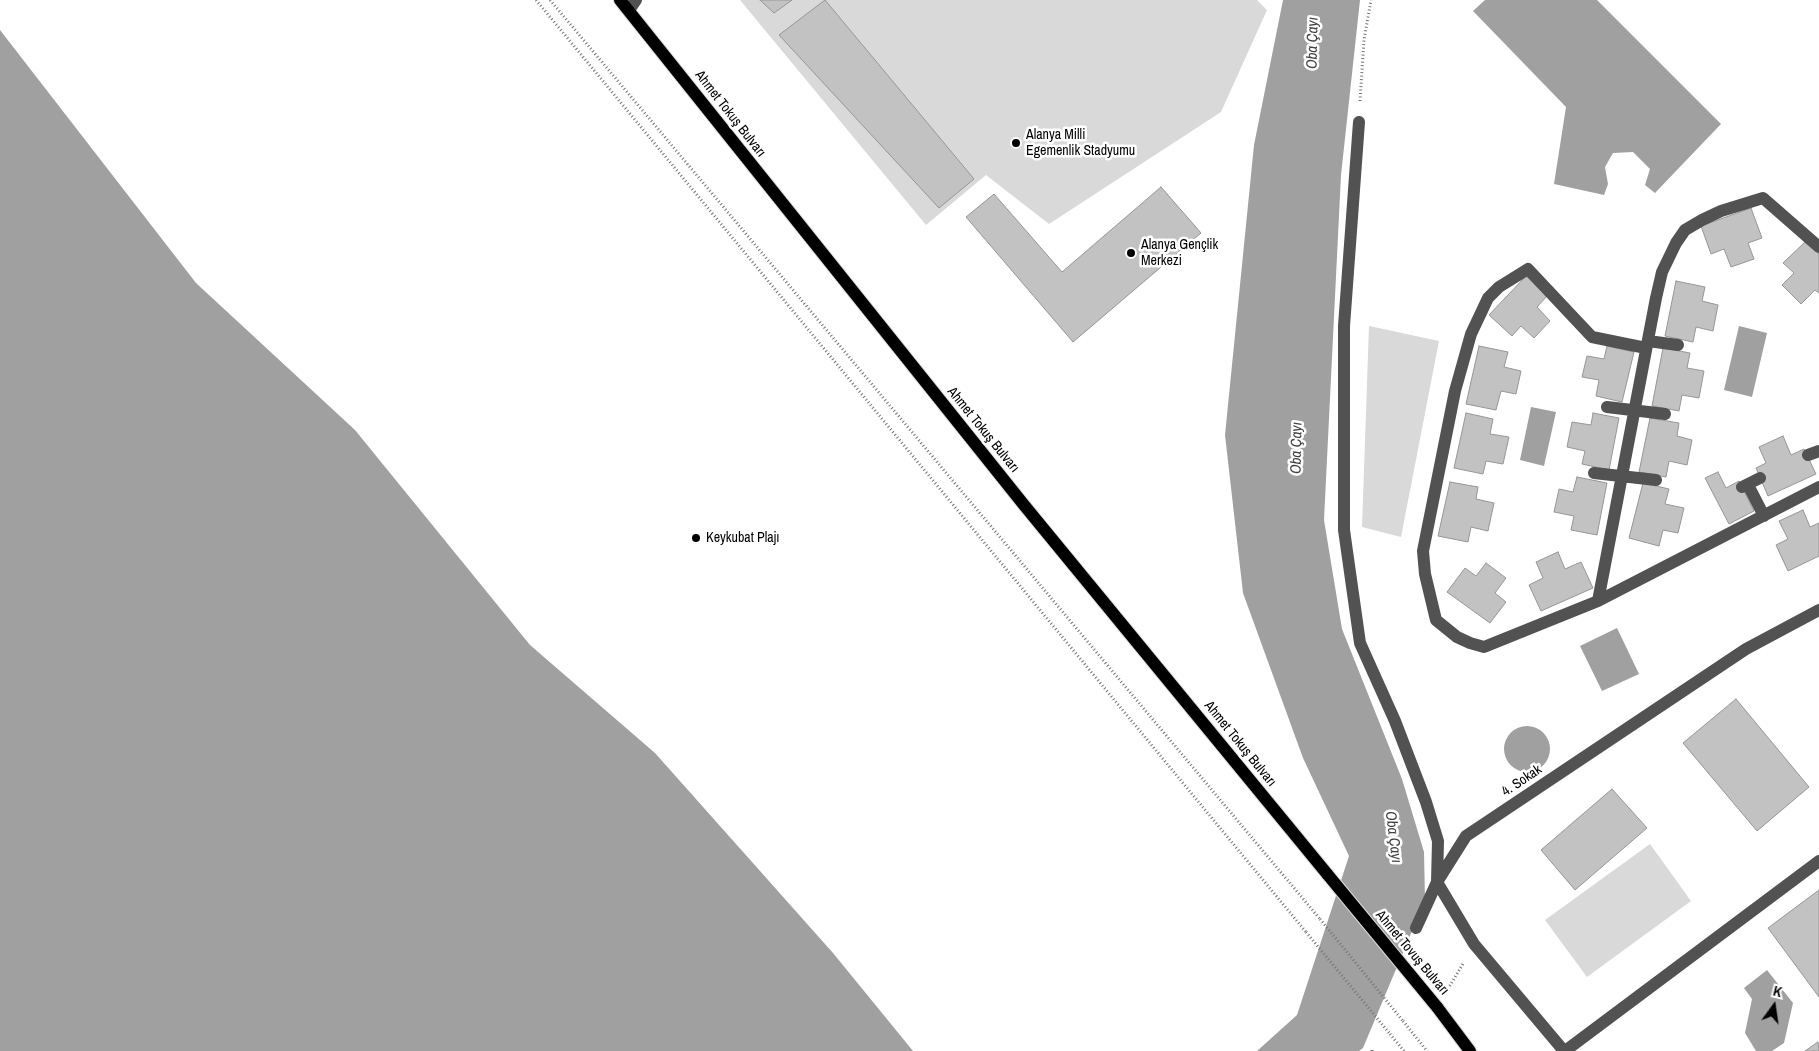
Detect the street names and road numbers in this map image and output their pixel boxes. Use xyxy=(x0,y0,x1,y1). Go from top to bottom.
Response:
street label: Ahmet Tokuş Bulvarı xyxy=(691,67,769,161)
street label: Ahmet Tokuş Bulvarı xyxy=(943,384,1023,476)
street label: Ahmet Tokuş Bulvarı xyxy=(1200,698,1280,790)
street label: 4. Sokak xyxy=(1499,762,1545,800)
street label: Ahmet Tovuş Bulvarı xyxy=(1372,907,1452,999)

